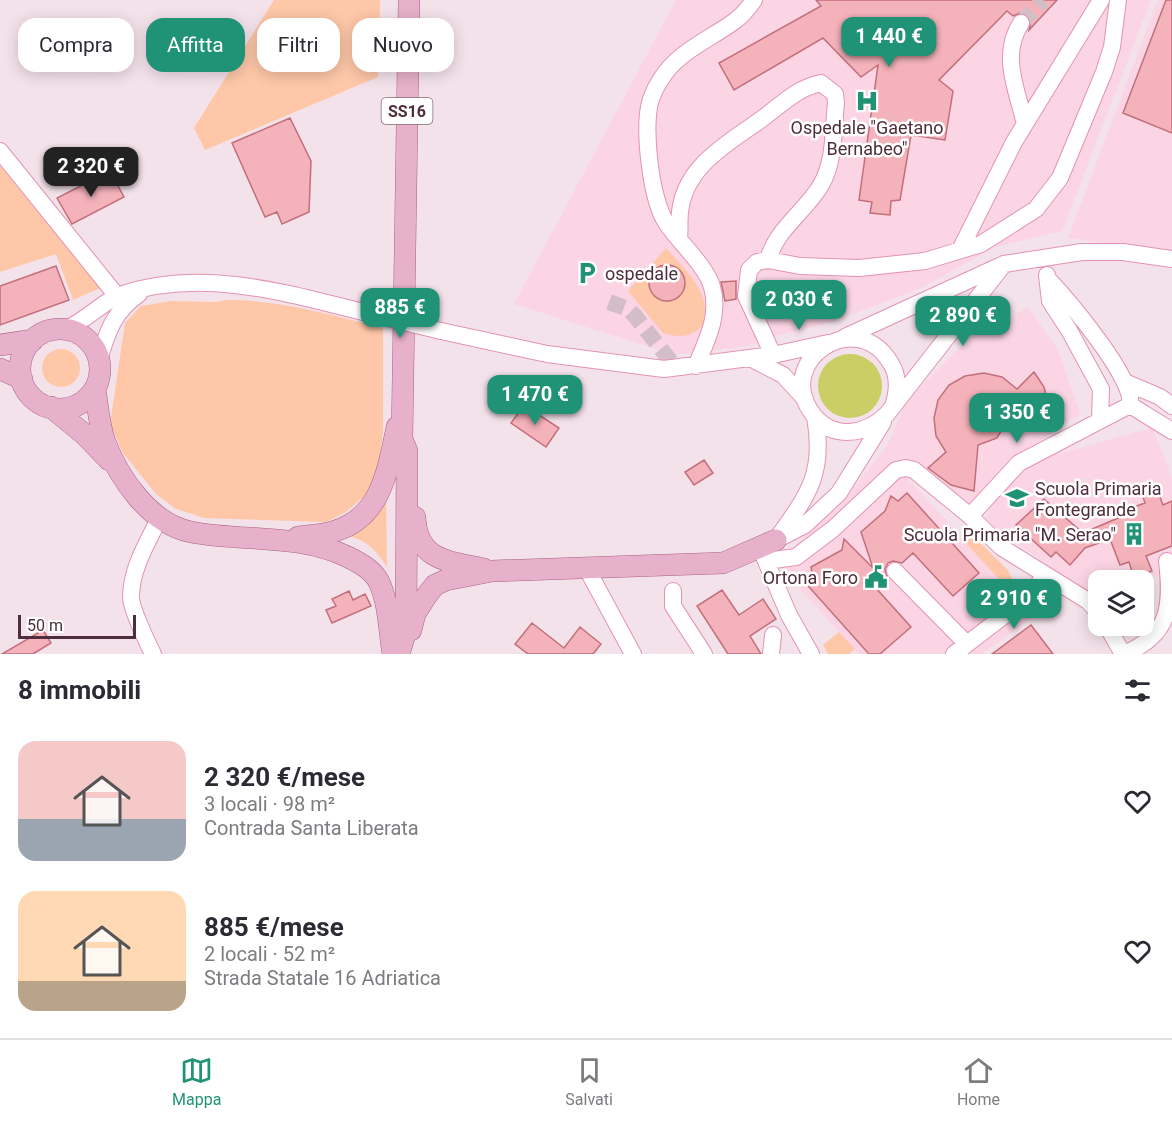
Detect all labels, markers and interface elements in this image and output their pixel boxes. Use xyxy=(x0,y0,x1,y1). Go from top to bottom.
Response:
pin: 1 440 € xyxy=(834,17,944,68)
chip: Compra xyxy=(18,18,134,72)
chip: Affitta xyxy=(146,18,245,72)
chip: Filtri xyxy=(257,18,340,72)
chip: Nuovo xyxy=(352,18,454,72)
text: 1 440 € xyxy=(855,24,923,48)
hospital icon: Ospedale "Gaetano Bernabeo" xyxy=(854,88,880,114)
road number: SS16 xyxy=(382,98,432,124)
place label: Ospedale "Gaetano Bernabeo" xyxy=(791,117,943,159)
pin: 2 320 € xyxy=(36,147,146,198)
text: 2 320 € xyxy=(57,154,125,178)
parking icon: ospedale xyxy=(574,260,600,286)
place label: ospedale xyxy=(605,263,678,284)
pin: 2 030 € xyxy=(744,280,854,331)
text: 2 030 € xyxy=(765,287,833,311)
pin: 885 € xyxy=(358,288,442,339)
text: 885 € xyxy=(375,295,425,319)
pin: 2 890 € xyxy=(908,296,1018,347)
text: 2 890 € xyxy=(929,303,997,327)
pin: 1 470 € xyxy=(480,375,590,426)
text: 1 470 € xyxy=(501,382,569,406)
pin: 1 350 € xyxy=(962,393,1072,444)
text: 1 350 € xyxy=(983,400,1051,424)
place label: Scuola Primaria Fontegrande xyxy=(1035,478,1162,520)
school or university icon: Scuola Primaria Fontegrande xyxy=(1004,485,1030,511)
building icon: Scuola Primaria "M. Serao" xyxy=(1121,521,1147,547)
place label: Scuola Primaria "M. Serao" xyxy=(904,524,1116,545)
public building icon: Ortona Foro xyxy=(863,564,889,590)
place label: Ortona Foro xyxy=(763,567,858,588)
map controls xyxy=(1088,570,1154,636)
button: layers xyxy=(1088,570,1154,636)
pin: 2 910 € xyxy=(959,579,1069,630)
text: 2 910 € xyxy=(980,586,1048,610)
scale bar xyxy=(18,612,136,640)
text: 50 m xyxy=(27,616,63,635)
icon: filters xyxy=(1121,674,1154,707)
text: 8 immobili xyxy=(18,675,141,705)
text: 2 320 €/mese xyxy=(204,762,365,792)
icon: home xyxy=(66,765,138,837)
icon: heart xyxy=(1121,785,1154,818)
text: 3 locali · 98 m² xyxy=(204,792,335,816)
text: Contrada Santa Liberata xyxy=(204,816,419,840)
text: 885 €/mese xyxy=(204,912,344,942)
icon: home xyxy=(66,915,138,987)
icon: heart xyxy=(1121,935,1154,968)
text: 2 locali · 52 m² xyxy=(204,942,335,966)
text: Strada Statale 16 Adriatica xyxy=(204,966,441,990)
tab: Mappa xyxy=(172,1054,221,1109)
tab: Salvati xyxy=(565,1054,613,1109)
tab: Home xyxy=(957,1054,1000,1109)

